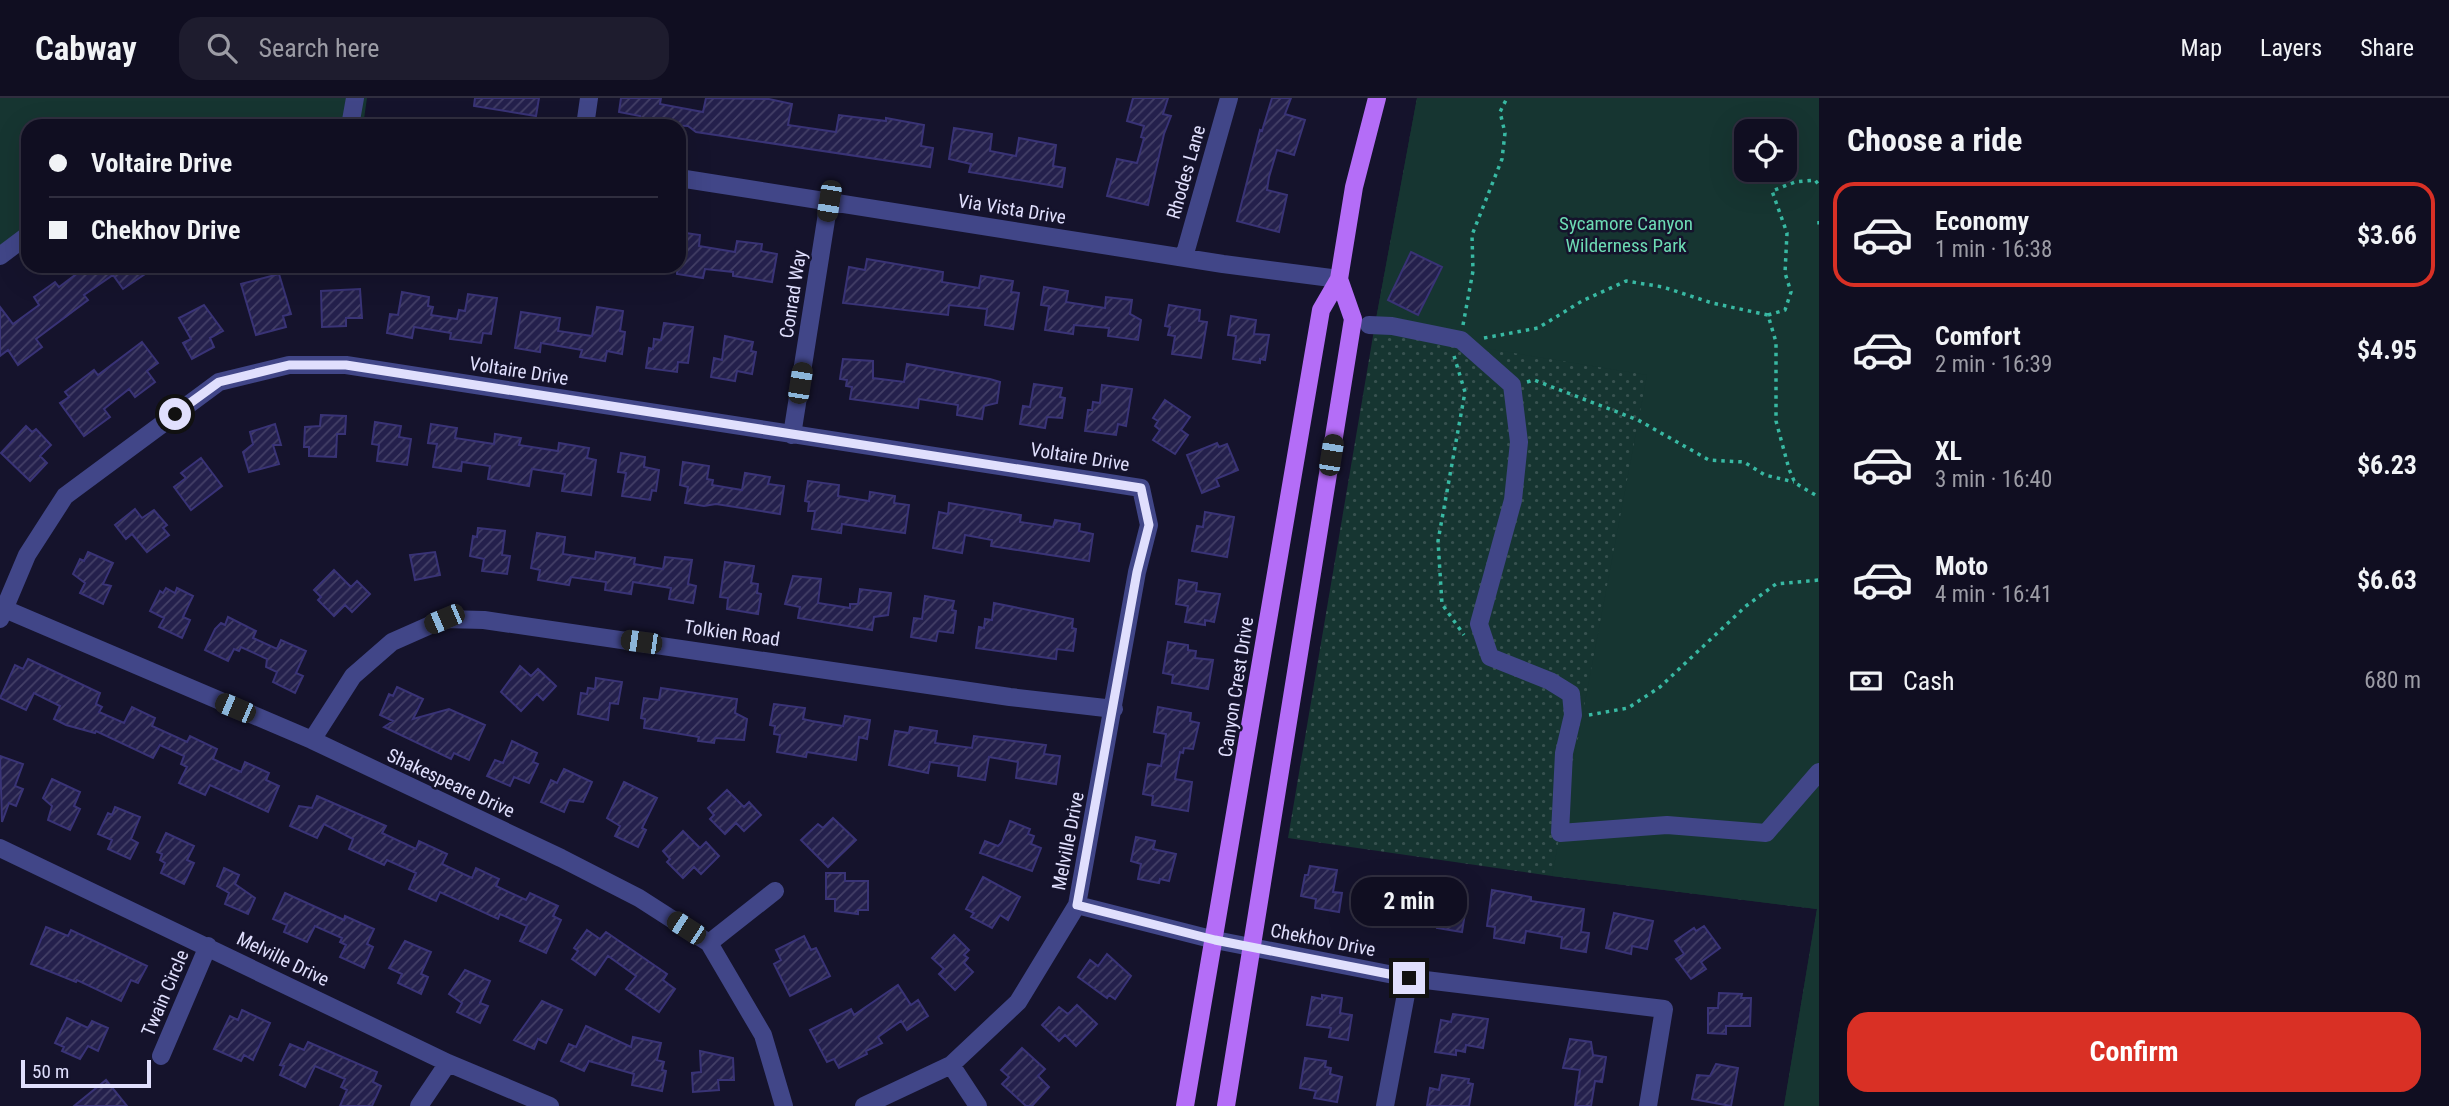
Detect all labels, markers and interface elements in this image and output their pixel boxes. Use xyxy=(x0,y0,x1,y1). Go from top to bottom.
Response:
search box xyxy=(179,17,669,80)
text: Cabway xyxy=(35,29,137,68)
icon: search xyxy=(203,29,241,67)
text: Search here xyxy=(259,33,380,63)
text: Map xyxy=(2181,34,2222,62)
text: Layers xyxy=(2260,34,2322,62)
text: Share xyxy=(2360,34,2414,62)
map controls xyxy=(1734,119,1797,182)
button: locate xyxy=(1734,119,1797,182)
text: Choose a ride xyxy=(1847,121,2022,159)
street label: Rhodes Lane xyxy=(1162,122,1210,222)
text: Voltaire Drive xyxy=(91,148,232,178)
car xyxy=(816,179,843,223)
street label: Via Vista Drive xyxy=(956,189,1068,229)
icon: car xyxy=(1851,203,1914,266)
text: Economy xyxy=(1935,206,2029,236)
park label: Sycamore Canyon Wilderness Park xyxy=(1559,212,1693,257)
text: Chekhov Drive xyxy=(91,215,240,245)
text: $3.66 xyxy=(2357,220,2417,250)
text: 1 min · 16:38 xyxy=(1935,236,2052,263)
street label: Conrad Way xyxy=(775,248,811,340)
icon: car xyxy=(1851,318,1914,381)
text: Comfort xyxy=(1935,321,2021,351)
text: $4.95 xyxy=(2357,335,2417,365)
text: 2 min · 16:39 xyxy=(1935,351,2052,378)
street label: Voltaire Drive xyxy=(468,352,570,390)
car xyxy=(787,361,814,405)
route start xyxy=(159,398,191,430)
car xyxy=(1318,433,1345,477)
icon: car xyxy=(1851,433,1914,496)
text: XL xyxy=(1935,436,1962,466)
street label: Voltaire Drive xyxy=(1029,438,1131,476)
text: $6.23 xyxy=(2357,450,2417,480)
text: 3 min · 16:40 xyxy=(1935,466,2052,493)
icon: car xyxy=(1851,548,1914,611)
text: Moto xyxy=(1935,551,1988,581)
text: $6.63 xyxy=(2357,565,2417,595)
text: 4 min · 16:41 xyxy=(1935,581,2052,608)
car xyxy=(421,601,468,637)
street label: Tolkien Road xyxy=(683,615,781,651)
street label: Canyon Crest Drive xyxy=(1214,615,1258,759)
car xyxy=(619,629,664,655)
icon: cash xyxy=(1847,662,1885,700)
text: Cash xyxy=(1903,666,1955,696)
text: 680 m xyxy=(2364,667,2421,694)
car xyxy=(212,690,259,726)
street label: Shakespeare Drive xyxy=(383,743,519,823)
street label: Melville Drive xyxy=(1047,790,1089,892)
callout: 2 min xyxy=(1351,876,1467,926)
text: 2 min xyxy=(1383,888,1435,915)
car xyxy=(663,908,710,948)
street label: Chekhov Drive xyxy=(1269,919,1377,961)
street label: Melville Drive xyxy=(233,927,333,991)
street label: Twain Circle xyxy=(137,946,194,1040)
route end xyxy=(1393,962,1425,994)
button: Confirm xyxy=(1847,1012,2421,1092)
scale bar xyxy=(21,1057,150,1089)
text: 50 m xyxy=(32,1060,69,1083)

